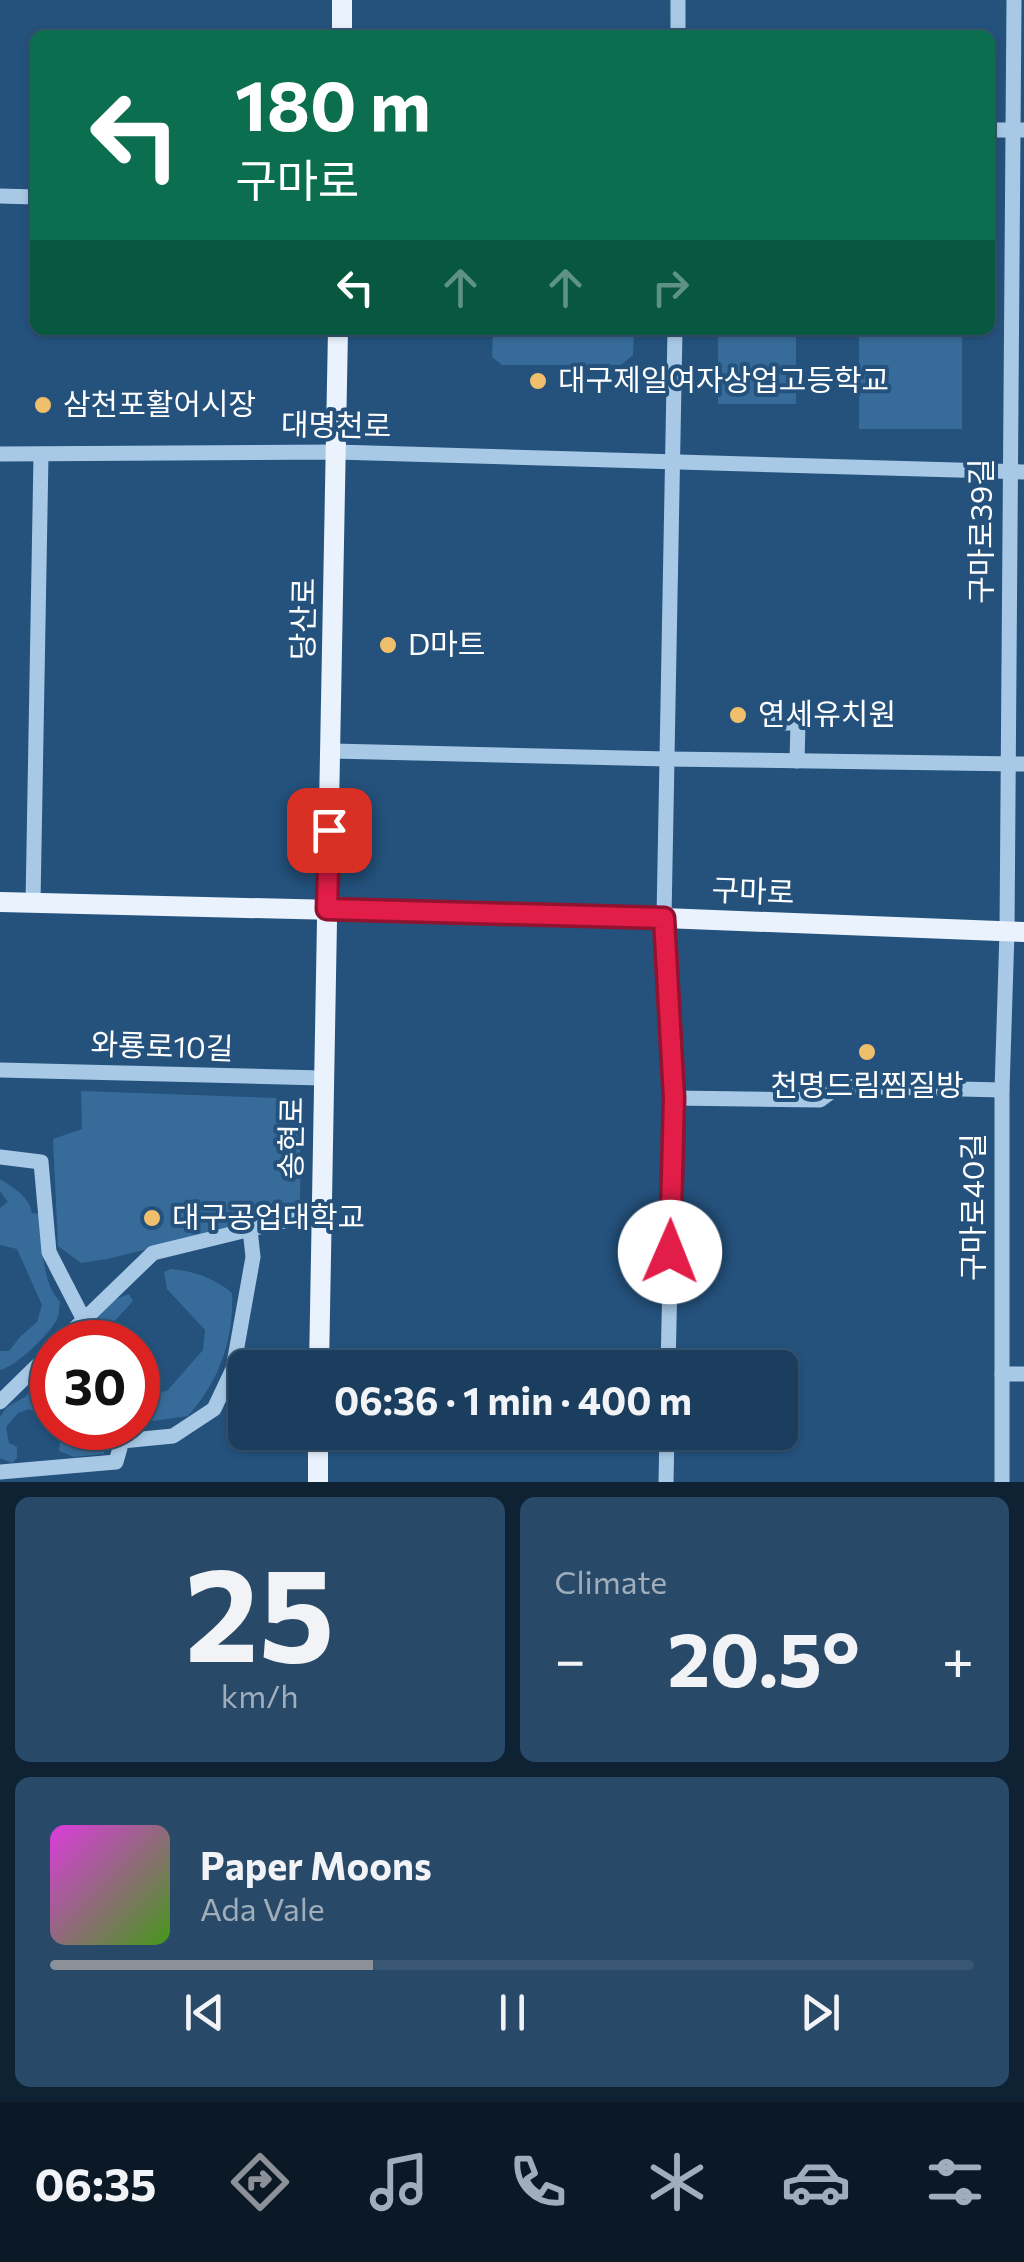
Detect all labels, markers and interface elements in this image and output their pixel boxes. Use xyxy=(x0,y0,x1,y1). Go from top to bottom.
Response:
text: 180 m xyxy=(235,60,431,145)
icon: left xyxy=(70,70,200,200)
text: 구마로 xyxy=(235,151,359,206)
icon: left xyxy=(328,260,383,315)
icon: ahead xyxy=(433,260,488,315)
icon: ahead xyxy=(538,260,593,315)
icon: right xyxy=(643,260,698,315)
place label: 대구제일여자상업고등학교 xyxy=(558,360,889,397)
marker: 대구제일여자상업고등학교 xyxy=(527,370,549,392)
place label: 삼천포활어시장 xyxy=(63,384,256,421)
marker: 삼천포활어시장 xyxy=(32,394,54,416)
street label: 대명천로 xyxy=(281,404,392,443)
street label: 구마로39길 xyxy=(961,458,998,604)
street label: 당산로 xyxy=(282,577,321,661)
place label: D마트 xyxy=(408,624,485,661)
marker: D마트 xyxy=(377,634,399,656)
place label: 연세유치원 xyxy=(758,694,896,731)
marker: 연세유치원 xyxy=(727,704,749,726)
pin xyxy=(287,788,372,873)
icon: arrive xyxy=(302,803,357,858)
street label: 구마로 xyxy=(711,870,795,909)
street label: 와룡로10길 xyxy=(90,1024,234,1065)
marker: 천명드림찜질방 xyxy=(856,1041,878,1063)
place label: 천명드림찜질방 xyxy=(770,1065,964,1102)
street label: 송현로 xyxy=(270,1096,309,1180)
street label: 구마로40길 xyxy=(953,1133,990,1281)
place label: 대구공업대학교 xyxy=(172,1197,365,1234)
position arrow xyxy=(618,1200,722,1304)
marker: 대구공업대학교 xyxy=(141,1207,163,1229)
speed limit sign: 30 xyxy=(30,1320,160,1450)
text: 06:36 · 1 min · 400 m xyxy=(334,1376,692,1423)
text: 25 xyxy=(185,1530,335,1689)
text: Climate xyxy=(555,1561,667,1601)
text: 20.5° xyxy=(667,1611,860,1702)
text: − xyxy=(555,1624,586,1691)
text: + xyxy=(942,1624,974,1691)
text: km/h xyxy=(221,1675,299,1715)
text: Paper Moons xyxy=(200,1841,432,1888)
text: Ada Vale xyxy=(200,1888,325,1928)
icon: previous xyxy=(177,1985,232,2040)
icon: pause xyxy=(485,1985,540,2040)
icon: next xyxy=(793,1985,848,2040)
icon: directions xyxy=(225,2147,295,2217)
icon: music xyxy=(364,2147,434,2217)
icon: phone xyxy=(503,2147,573,2217)
icon: climate xyxy=(642,2147,712,2217)
icon: car xyxy=(781,2147,851,2217)
icon: filters xyxy=(920,2147,990,2217)
text: 06:35 xyxy=(34,2155,156,2210)

